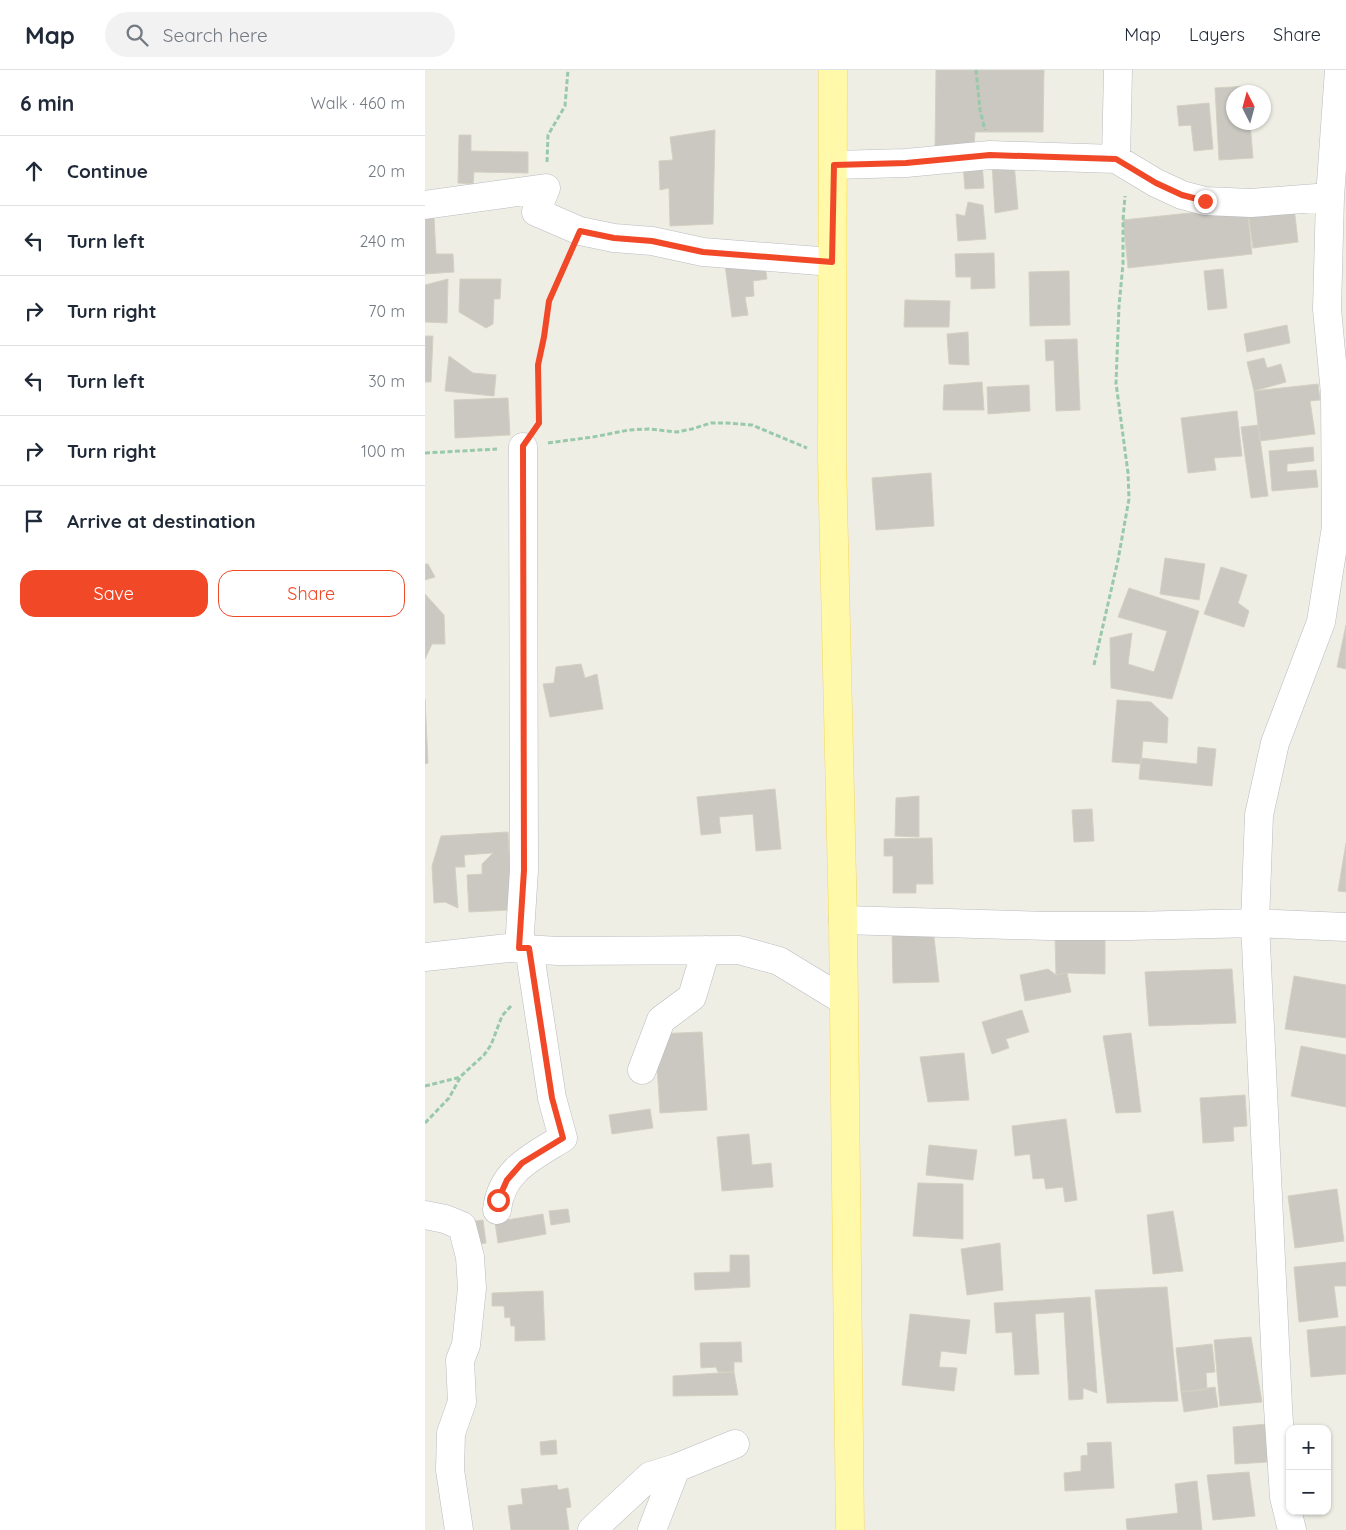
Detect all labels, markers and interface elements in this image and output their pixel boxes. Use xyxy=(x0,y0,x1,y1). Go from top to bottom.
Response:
search box xyxy=(105,12,455,57)
text: Map xyxy=(25,20,75,50)
icon: search xyxy=(123,21,151,49)
text: Search here xyxy=(163,23,268,47)
text: Map xyxy=(1124,23,1161,46)
text: Layers xyxy=(1189,23,1245,46)
text: Share xyxy=(1273,23,1321,46)
north arrow xyxy=(1226,85,1271,130)
text: 6 min xyxy=(20,90,74,116)
text: Walk · 460 m xyxy=(310,93,405,113)
icon: ahead xyxy=(20,157,48,185)
text: Continue xyxy=(67,159,148,183)
text: 20 m xyxy=(368,161,405,181)
route end xyxy=(1194,190,1217,213)
icon: left xyxy=(20,227,48,255)
text: Turn left xyxy=(67,229,145,253)
text: 240 m xyxy=(359,231,405,251)
icon: right xyxy=(20,297,48,325)
text: Turn right xyxy=(67,299,156,323)
text: 70 m xyxy=(368,301,405,321)
icon: left xyxy=(20,367,48,395)
text: Turn left xyxy=(67,369,145,393)
text: 30 m xyxy=(368,371,405,391)
icon: right xyxy=(20,437,48,465)
text: Turn right xyxy=(67,439,156,463)
text: 100 m xyxy=(361,441,405,461)
icon: arrive xyxy=(20,507,48,535)
text: Arrive at destination xyxy=(67,509,256,533)
button: Save xyxy=(20,570,208,617)
button: Share xyxy=(218,570,405,617)
route start xyxy=(487,1189,510,1212)
map controls xyxy=(1286,1425,1331,1515)
button: + xyxy=(1286,1425,1331,1470)
button: − xyxy=(1286,1470,1331,1515)

